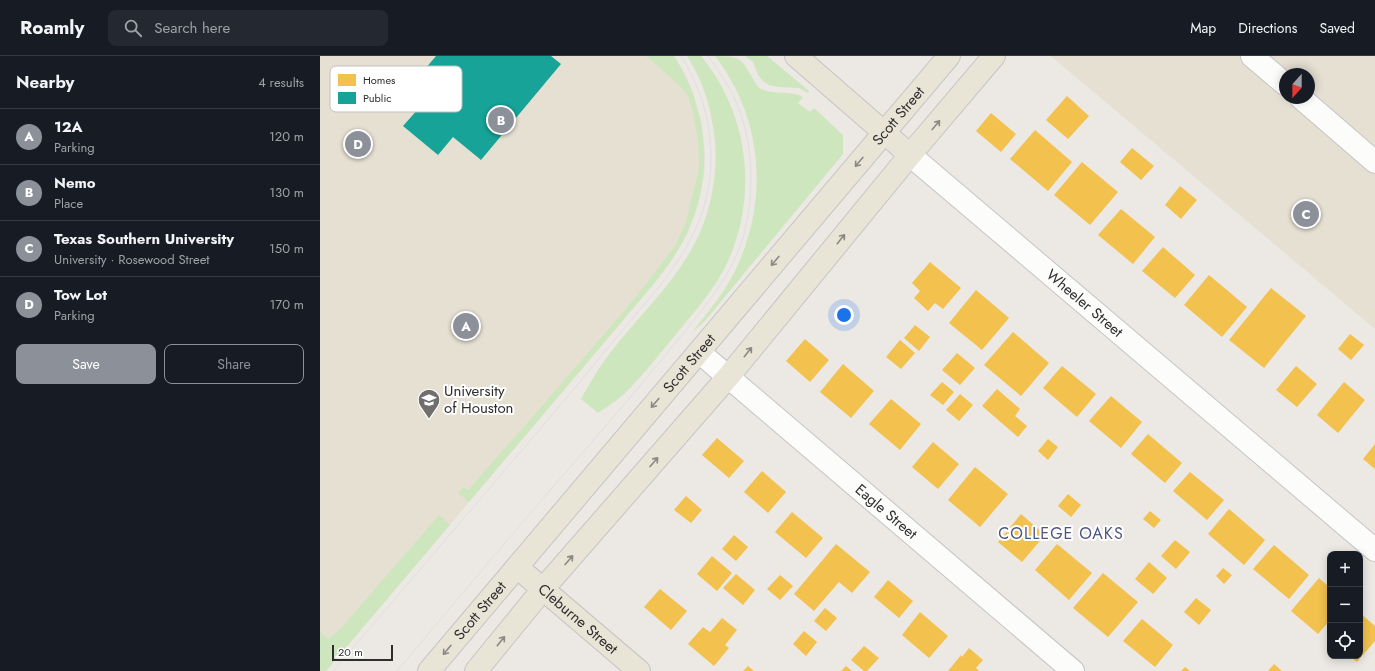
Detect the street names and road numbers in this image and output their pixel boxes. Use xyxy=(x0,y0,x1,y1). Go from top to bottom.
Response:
street label: Scott Street xyxy=(867,81,930,150)
street label: Wheeler Street xyxy=(1041,264,1128,343)
street label: Scott Street xyxy=(658,329,721,398)
street label: Eagle Street xyxy=(850,479,922,545)
street label: Scott Street xyxy=(449,576,512,645)
street label: Cleburne Street xyxy=(533,578,623,660)

